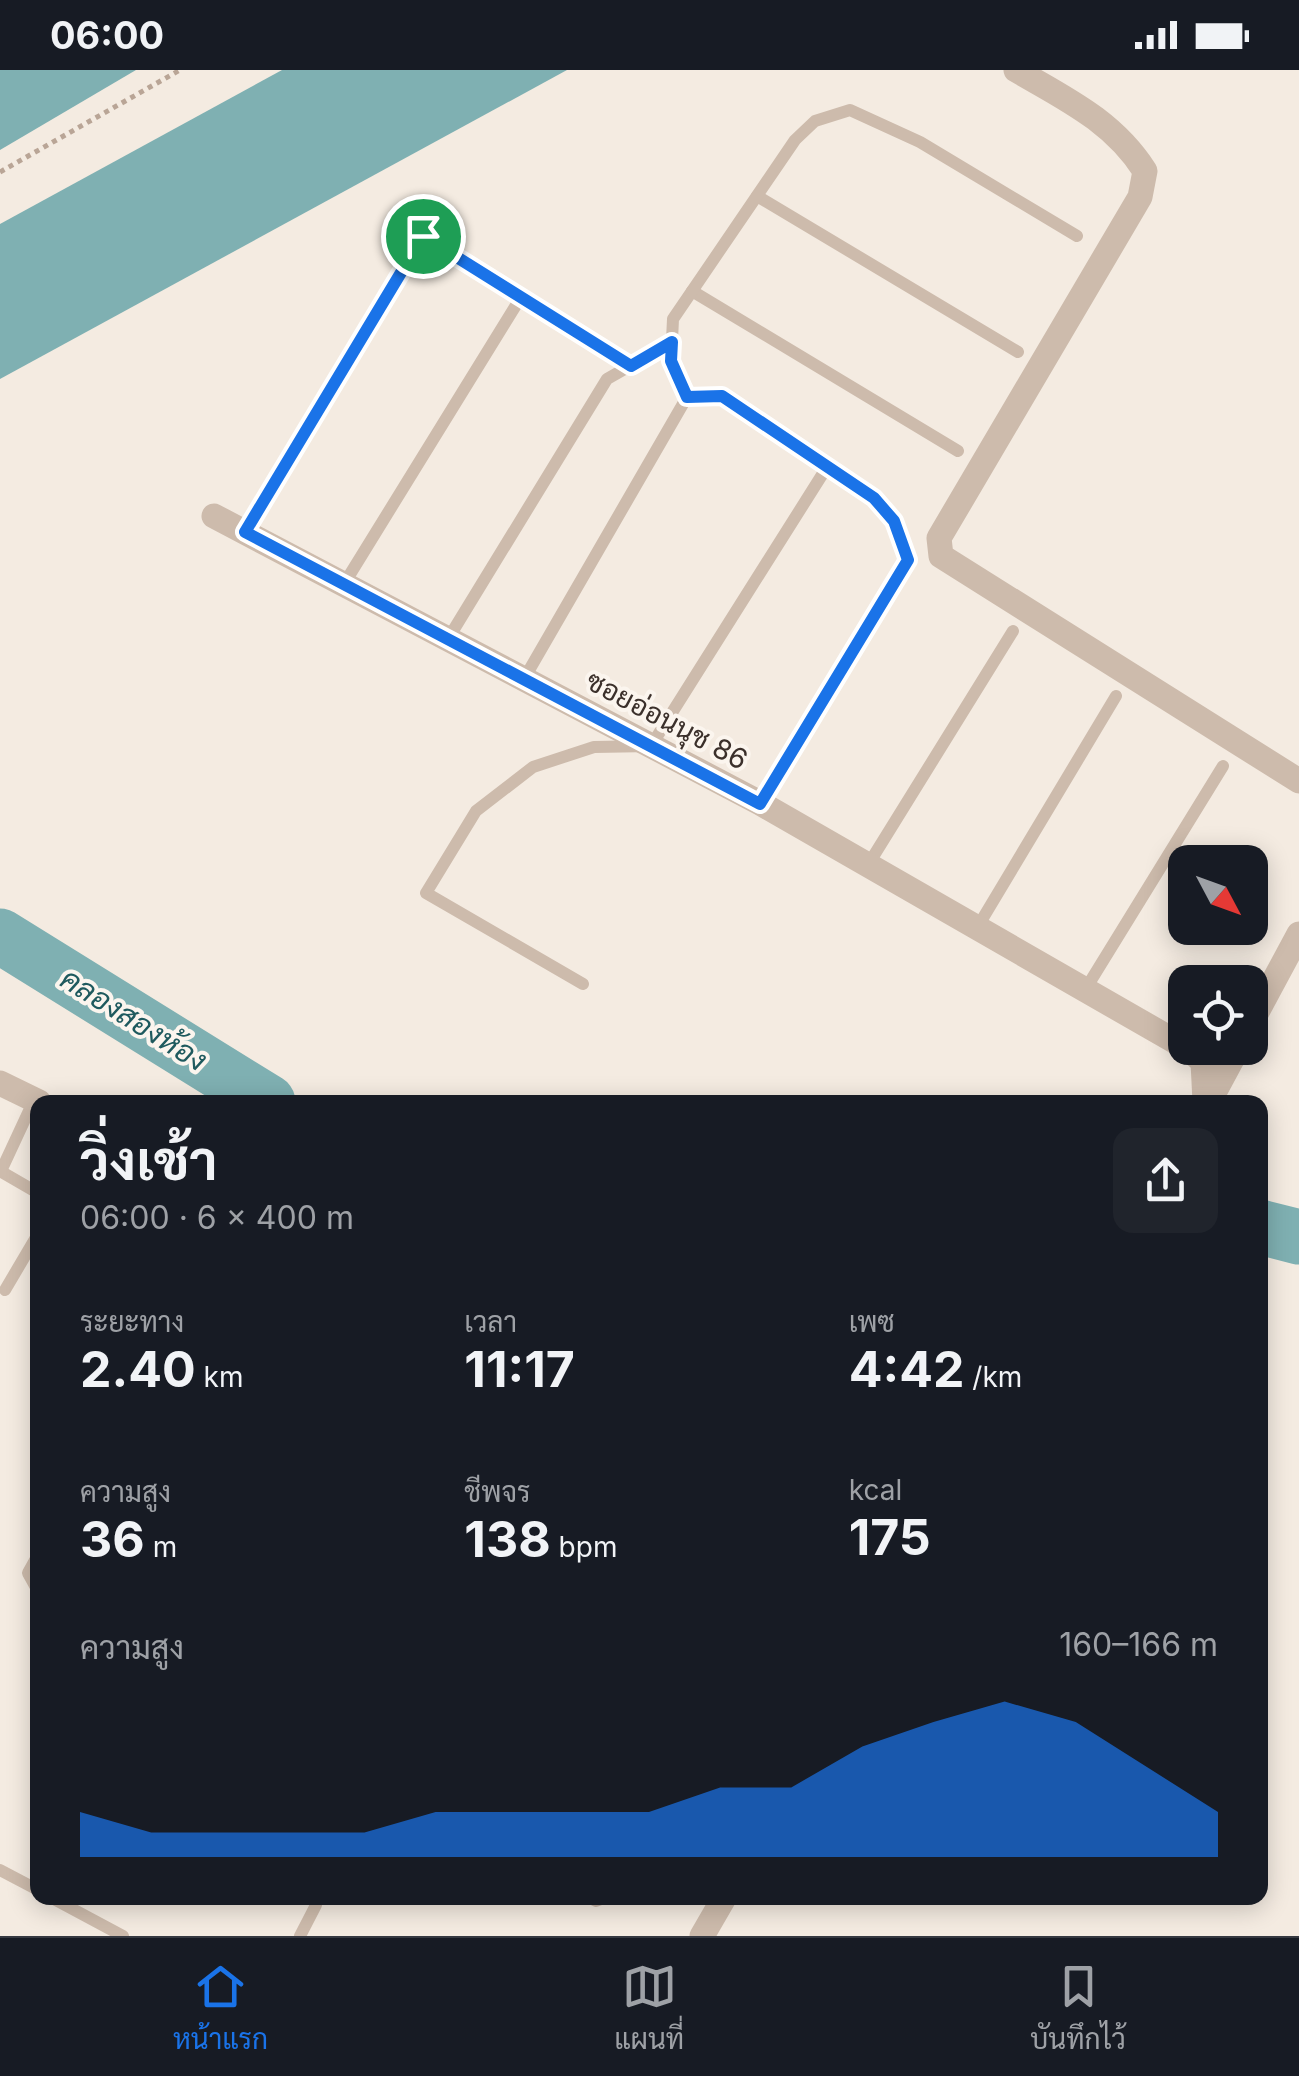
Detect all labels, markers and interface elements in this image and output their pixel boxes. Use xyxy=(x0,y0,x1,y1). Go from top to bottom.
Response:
text: 06:00 xyxy=(50,12,164,58)
pin xyxy=(381,194,466,279)
icon: arrive xyxy=(396,209,451,264)
street label: ซอยอ่อนนุช 86 xyxy=(579,663,753,779)
north arrow xyxy=(1168,845,1268,945)
map controls xyxy=(1168,845,1268,1065)
water label: คลองสองห้อง xyxy=(54,959,214,1078)
button: locate xyxy=(1168,965,1268,1065)
text: วิ่งเช้า xyxy=(80,1127,218,1193)
button: share xyxy=(1113,1128,1218,1233)
text: 06:00 · 6 × 400 m xyxy=(80,1198,354,1237)
text: ระยะทาง xyxy=(80,1305,184,1339)
text: เวลา xyxy=(464,1305,517,1339)
text: เพซ xyxy=(849,1305,895,1339)
text: 2.40 xyxy=(80,1339,196,1399)
text: 11:17 xyxy=(464,1339,575,1399)
text: 4:42 xyxy=(849,1339,964,1399)
text: km xyxy=(196,1360,244,1394)
text: /km xyxy=(964,1360,1022,1394)
text: kcal xyxy=(849,1473,902,1507)
text: ความสูง xyxy=(80,1475,171,1509)
text: ชีพจร xyxy=(464,1475,531,1509)
text: 175 xyxy=(849,1507,931,1567)
text: 36 xyxy=(80,1509,145,1569)
text: 138 xyxy=(464,1509,551,1569)
text: m xyxy=(145,1530,177,1564)
text: bpm xyxy=(551,1530,617,1564)
text: 160–166 m xyxy=(1059,1625,1218,1664)
text: ความสูง xyxy=(80,1628,184,1667)
tab: หน้าแรก xyxy=(173,1959,268,2056)
tab: แผนที่ xyxy=(614,1959,684,2056)
tab: บันทึกไว้ xyxy=(1030,1959,1126,2056)

